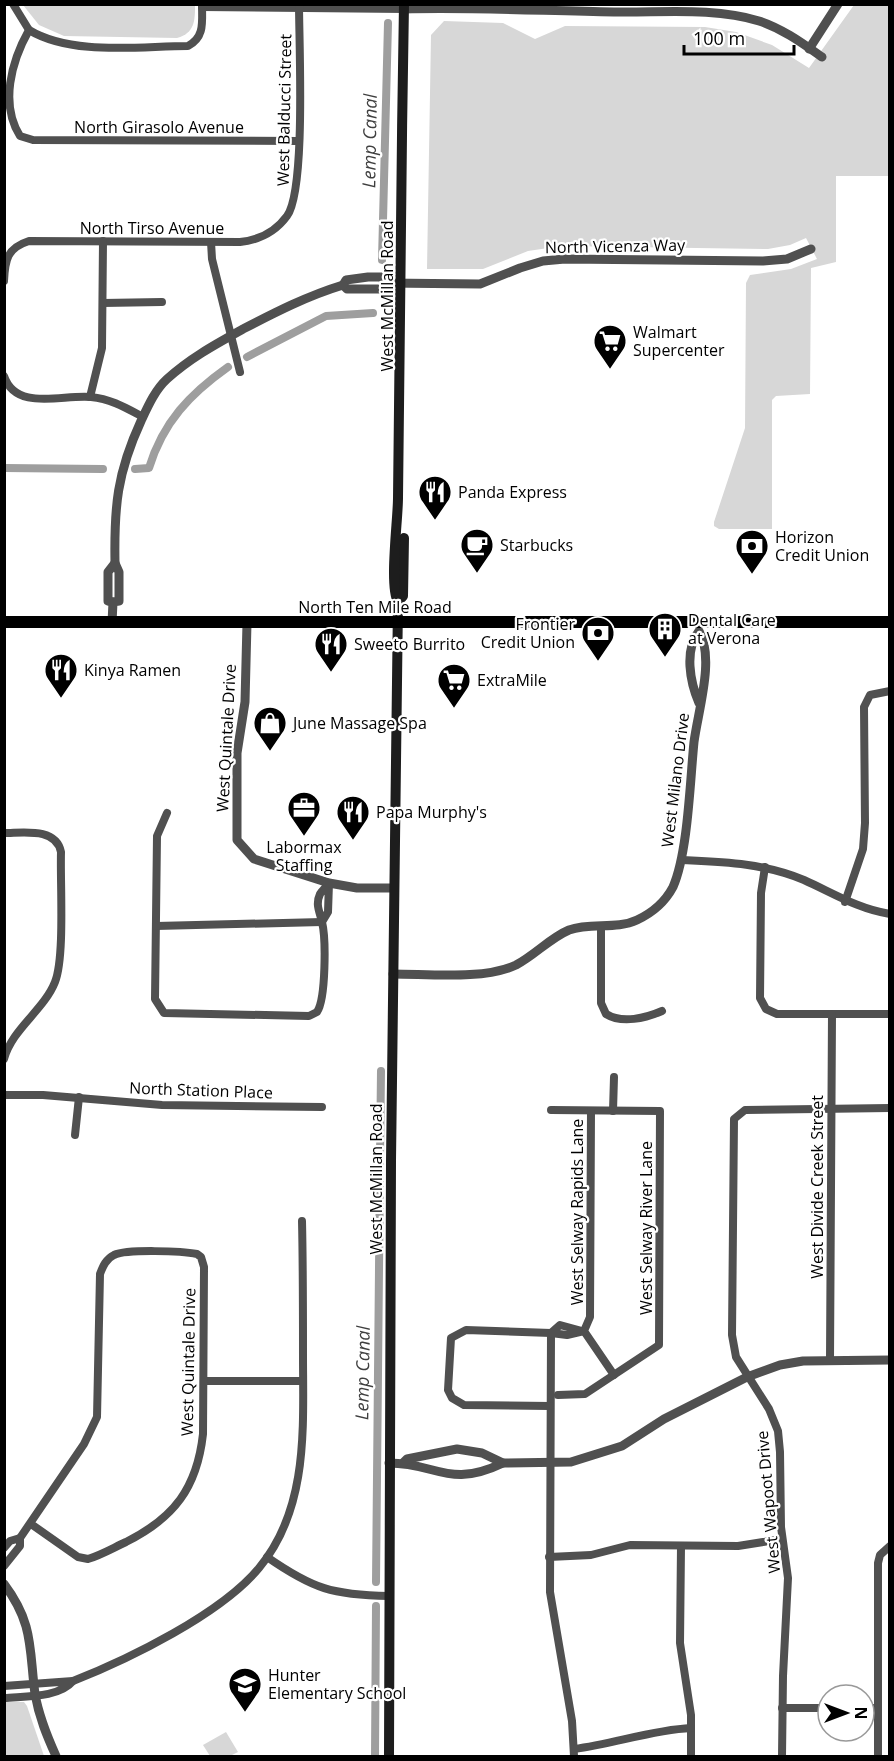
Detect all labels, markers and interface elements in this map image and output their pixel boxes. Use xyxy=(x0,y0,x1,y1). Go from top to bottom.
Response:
scale bar xyxy=(684,18,794,56)
text: 100 m xyxy=(693,26,745,50)
street label: West Balducci Street xyxy=(272,33,296,186)
water label: Lemp Canal xyxy=(356,93,382,188)
street label: North Girasolo Avenue xyxy=(74,116,244,138)
street label: North Tirso Avenue xyxy=(80,217,224,239)
street label: West McMillan Road xyxy=(376,221,398,371)
street label: North Vicenza Way xyxy=(545,234,686,258)
place label: Walmart Supercenter xyxy=(633,321,725,361)
supermarket icon: Walmart Supercenter xyxy=(592,323,628,370)
restaurant icon: Panda Express xyxy=(417,474,453,521)
place label: Panda Express xyxy=(458,481,567,503)
place label: Horizon Credit Union xyxy=(775,526,869,566)
cafe icon: Starbucks xyxy=(459,527,495,574)
bank icon: Horizon Credit Union xyxy=(734,528,770,575)
place label: Starbucks xyxy=(500,534,573,556)
street label: North Ten Mile Road xyxy=(298,596,452,618)
place label: Dental Care at Verona xyxy=(688,609,776,649)
building icon: Dental Care at Verona xyxy=(647,611,683,658)
place label: Frontier Credit Union xyxy=(481,613,575,653)
bank icon: Frontier Credit Union xyxy=(580,615,616,662)
restaurant icon: Sweeto Burrito xyxy=(313,626,349,673)
place label: Sweeto Burrito xyxy=(354,633,465,655)
restaurant icon: Kinya Ramen xyxy=(43,652,79,699)
place label: Kinya Ramen xyxy=(84,659,181,681)
supermarket icon: ExtraMile xyxy=(436,662,472,709)
street label: West Quintale Drive xyxy=(211,663,241,813)
place label: ExtraMile xyxy=(477,669,547,691)
shop icon: June Massage Spa xyxy=(252,705,288,752)
street label: West Milano Drive xyxy=(656,711,694,849)
place label: June Massage Spa xyxy=(291,712,427,734)
office icon: Labormax Staffing xyxy=(286,790,322,837)
restaurant icon: Papa Murphy's xyxy=(335,794,371,841)
place label: Papa Murphy's xyxy=(376,801,487,823)
place label: Labormax Staffing xyxy=(266,836,342,876)
street label: North Station Place xyxy=(129,1076,273,1104)
street label: West Divide Creek Street xyxy=(806,1095,828,1279)
street label: West McMillan Road xyxy=(365,1104,387,1254)
street label: West Selway Rapids Lane xyxy=(566,1119,588,1305)
street label: West Selway River Lane xyxy=(635,1141,657,1315)
street label: West Quintale Drive xyxy=(176,1288,200,1436)
water label: Lemp Canal xyxy=(349,1325,375,1420)
street label: West Wapoot Drive xyxy=(751,1430,785,1574)
place label: Hunter Elementary School xyxy=(268,1664,406,1704)
school or university icon: Hunter Elementary School xyxy=(227,1666,263,1713)
north arrow xyxy=(816,1683,876,1743)
text: N xyxy=(850,1706,872,1720)

